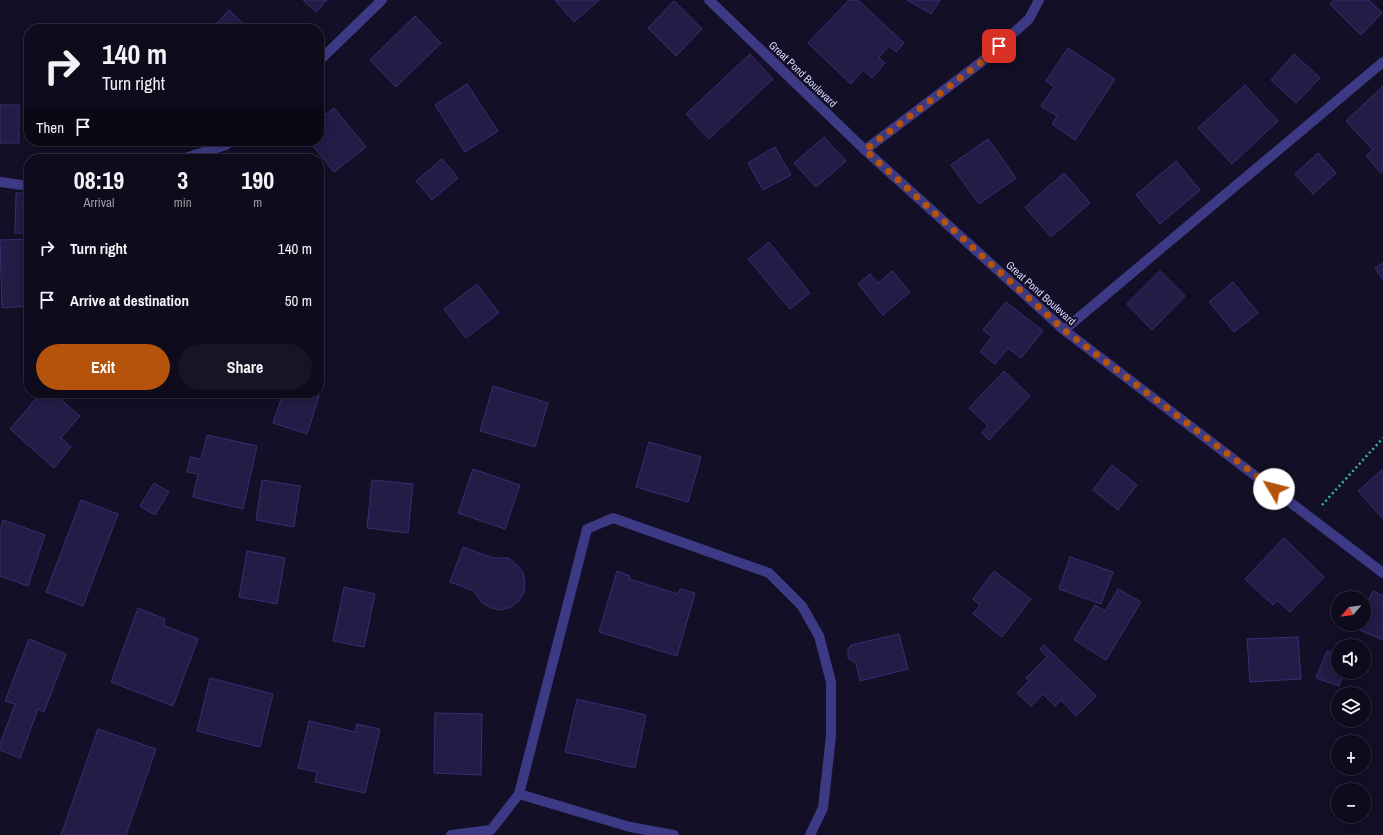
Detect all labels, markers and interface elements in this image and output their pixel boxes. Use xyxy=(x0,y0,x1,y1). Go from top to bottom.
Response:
pin xyxy=(982,29,1016,63)
text: 140 m xyxy=(102,35,167,73)
icon: arrive xyxy=(988,35,1010,57)
street label: Great Pond Boulevard xyxy=(766,38,840,110)
icon: right xyxy=(36,40,88,92)
text: Turn right xyxy=(102,71,165,96)
icon: arrive xyxy=(72,116,94,138)
text: Then xyxy=(36,117,64,138)
text: 08:19 xyxy=(74,164,124,196)
text: 3 xyxy=(177,164,188,196)
text: 190 xyxy=(241,164,274,196)
text: Arrival xyxy=(84,194,114,211)
text: min xyxy=(174,194,192,211)
text: m xyxy=(253,194,262,211)
icon: right xyxy=(36,237,58,259)
text: Turn right xyxy=(70,238,127,259)
text: 140 m xyxy=(278,238,312,259)
street label: Great Pond Boulevard xyxy=(1003,258,1079,328)
icon: arrive xyxy=(36,289,58,311)
text: Arrive at destination xyxy=(70,290,189,311)
text: 50 m xyxy=(285,290,312,311)
button: Exit xyxy=(36,344,170,390)
button: Share xyxy=(178,344,312,390)
position arrow xyxy=(1253,468,1295,510)
north arrow xyxy=(1331,591,1371,631)
map controls xyxy=(1331,591,1371,823)
button: sound xyxy=(1331,639,1371,679)
button: layers xyxy=(1331,687,1371,727)
button: + xyxy=(1331,735,1371,775)
button: − xyxy=(1331,783,1371,823)

